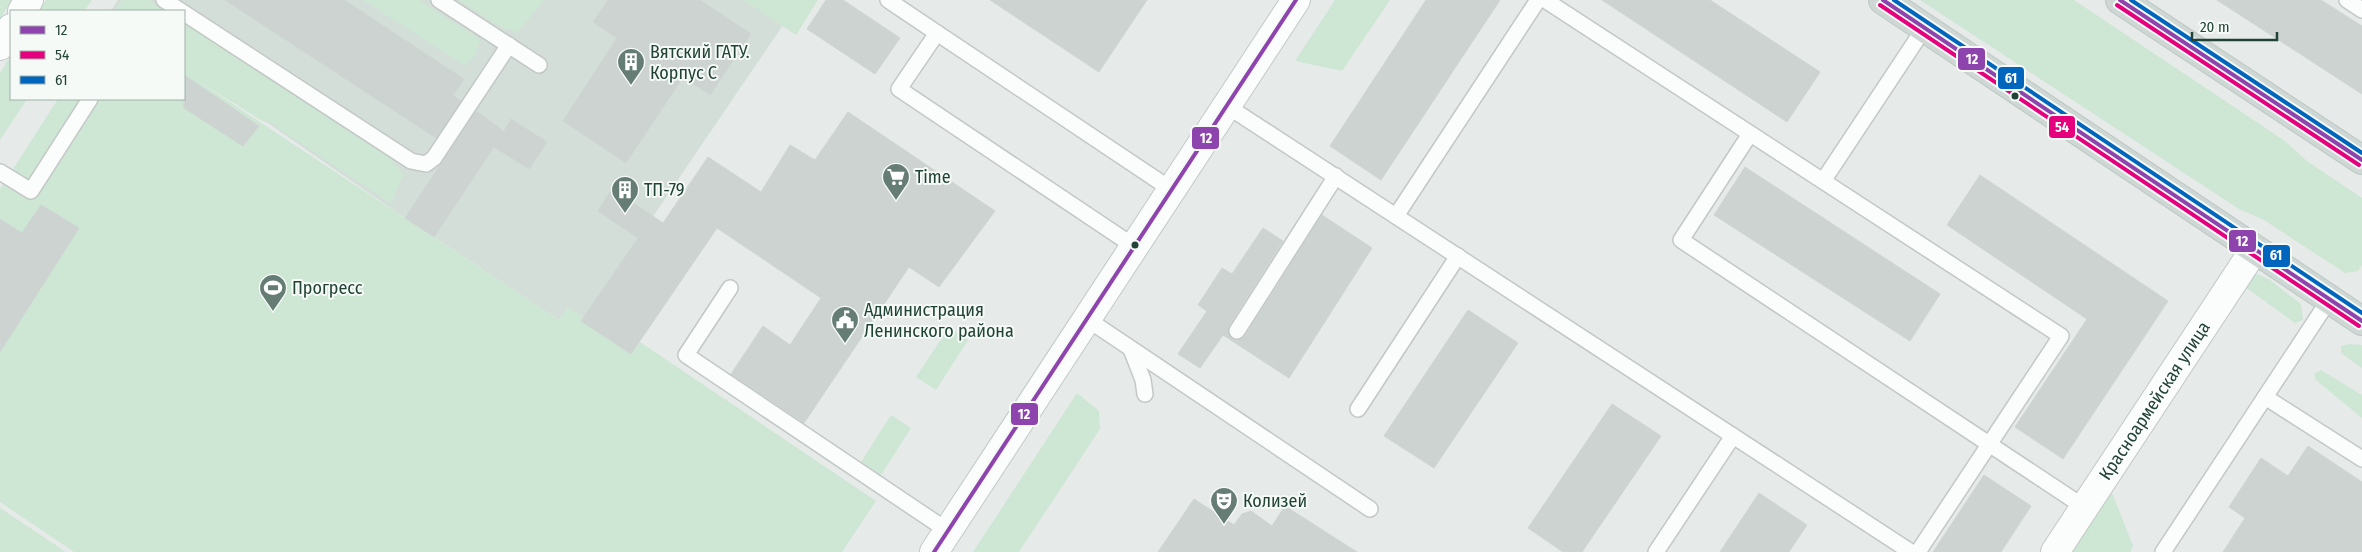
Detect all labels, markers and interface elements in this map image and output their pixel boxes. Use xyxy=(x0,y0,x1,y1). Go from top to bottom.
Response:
legend xyxy=(10,10,185,100)
scale bar xyxy=(2192,10,2277,42)
text: 20 m xyxy=(2200,18,2230,36)
text: 12 xyxy=(55,21,68,39)
place label: Вятский ГАТУ. Корпус С xyxy=(650,41,750,84)
text: 54 xyxy=(55,46,69,64)
building icon: Вятский ГАТУ. Корпус С xyxy=(616,47,646,86)
line badge: 12 xyxy=(1957,47,1986,71)
text: 12 xyxy=(1966,51,1979,68)
line badge: 61 xyxy=(1997,66,2025,90)
text: 61 xyxy=(2005,70,2017,87)
text: 61 xyxy=(55,71,68,89)
unlabelled marker xyxy=(2010,91,2020,101)
line badge: 54 xyxy=(2048,115,2076,139)
text: 54 xyxy=(2055,119,2069,136)
line badge: 12 xyxy=(1191,126,1220,150)
text: 12 xyxy=(1200,130,1213,147)
supermarket icon: Time xyxy=(881,162,911,201)
place label: Time xyxy=(915,166,951,188)
building icon: ТП-79 xyxy=(610,175,640,214)
place label: ТП-79 xyxy=(644,179,685,201)
line badge: 12 xyxy=(2228,229,2257,253)
text: 12 xyxy=(2236,233,2249,250)
unlabelled marker xyxy=(1130,240,1140,250)
line badge: 61 xyxy=(2262,244,2291,268)
text: 61 xyxy=(2270,247,2282,264)
sports icon: Прогресс xyxy=(258,273,288,312)
place label: Прогресс xyxy=(292,277,363,299)
place label: Администрация Ленинского района xyxy=(864,299,1014,342)
public building icon: Администрация Ленинского района xyxy=(830,305,860,344)
street label: Красноармейская улица xyxy=(2094,317,2215,484)
line badge: 12 xyxy=(1010,402,1039,426)
text: 12 xyxy=(1018,406,1031,423)
theatre icon: Колизей xyxy=(1209,486,1239,525)
place label: Колизей xyxy=(1243,490,1307,512)

